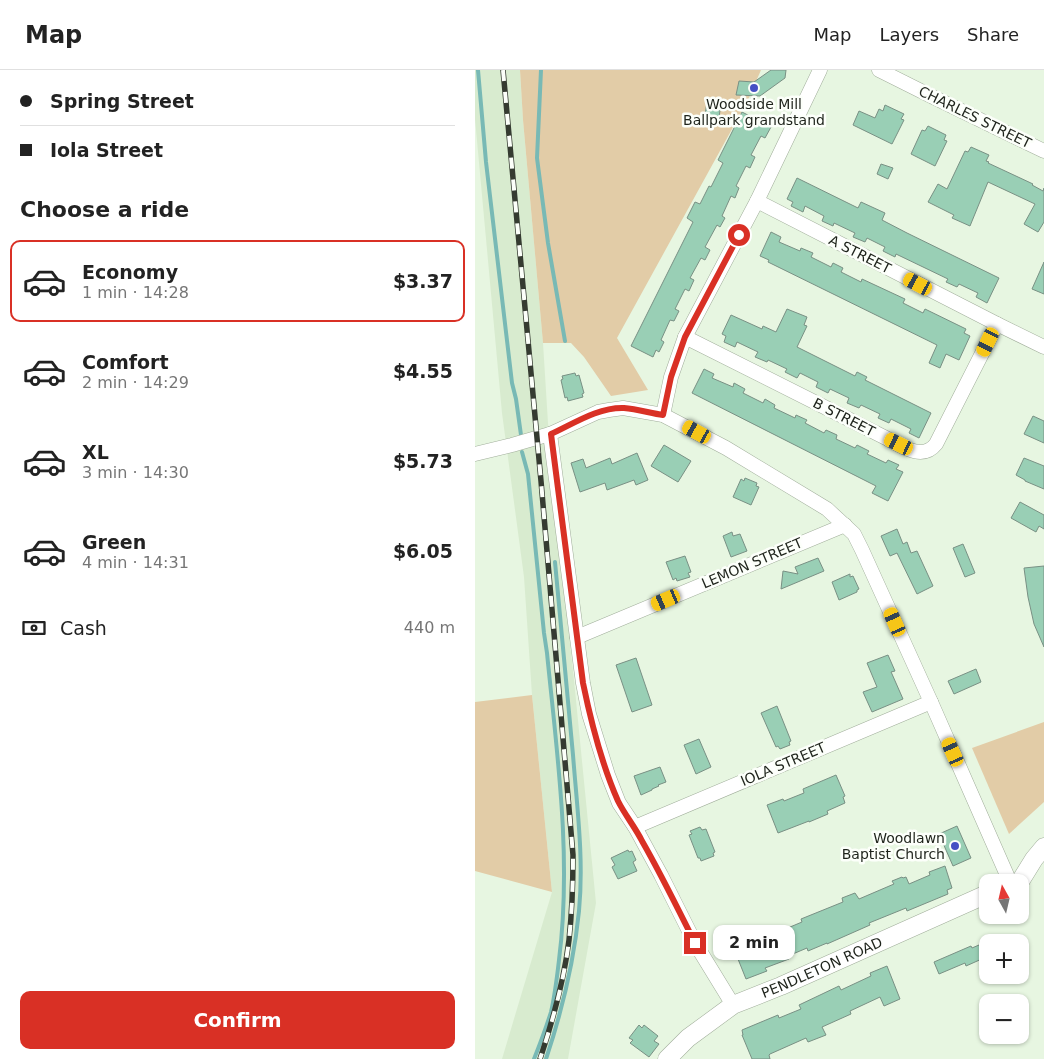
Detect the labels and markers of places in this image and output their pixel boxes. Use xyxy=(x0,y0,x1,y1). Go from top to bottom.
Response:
marker: Woodside Mill Ballpark grandstand xyxy=(748,82,760,94)
place label: Woodside Mill Ballpark grandstand xyxy=(683,96,825,128)
place label: Woodlawn Baptist Church xyxy=(842,830,945,862)
marker: Woodlawn Baptist Church xyxy=(949,840,961,852)

